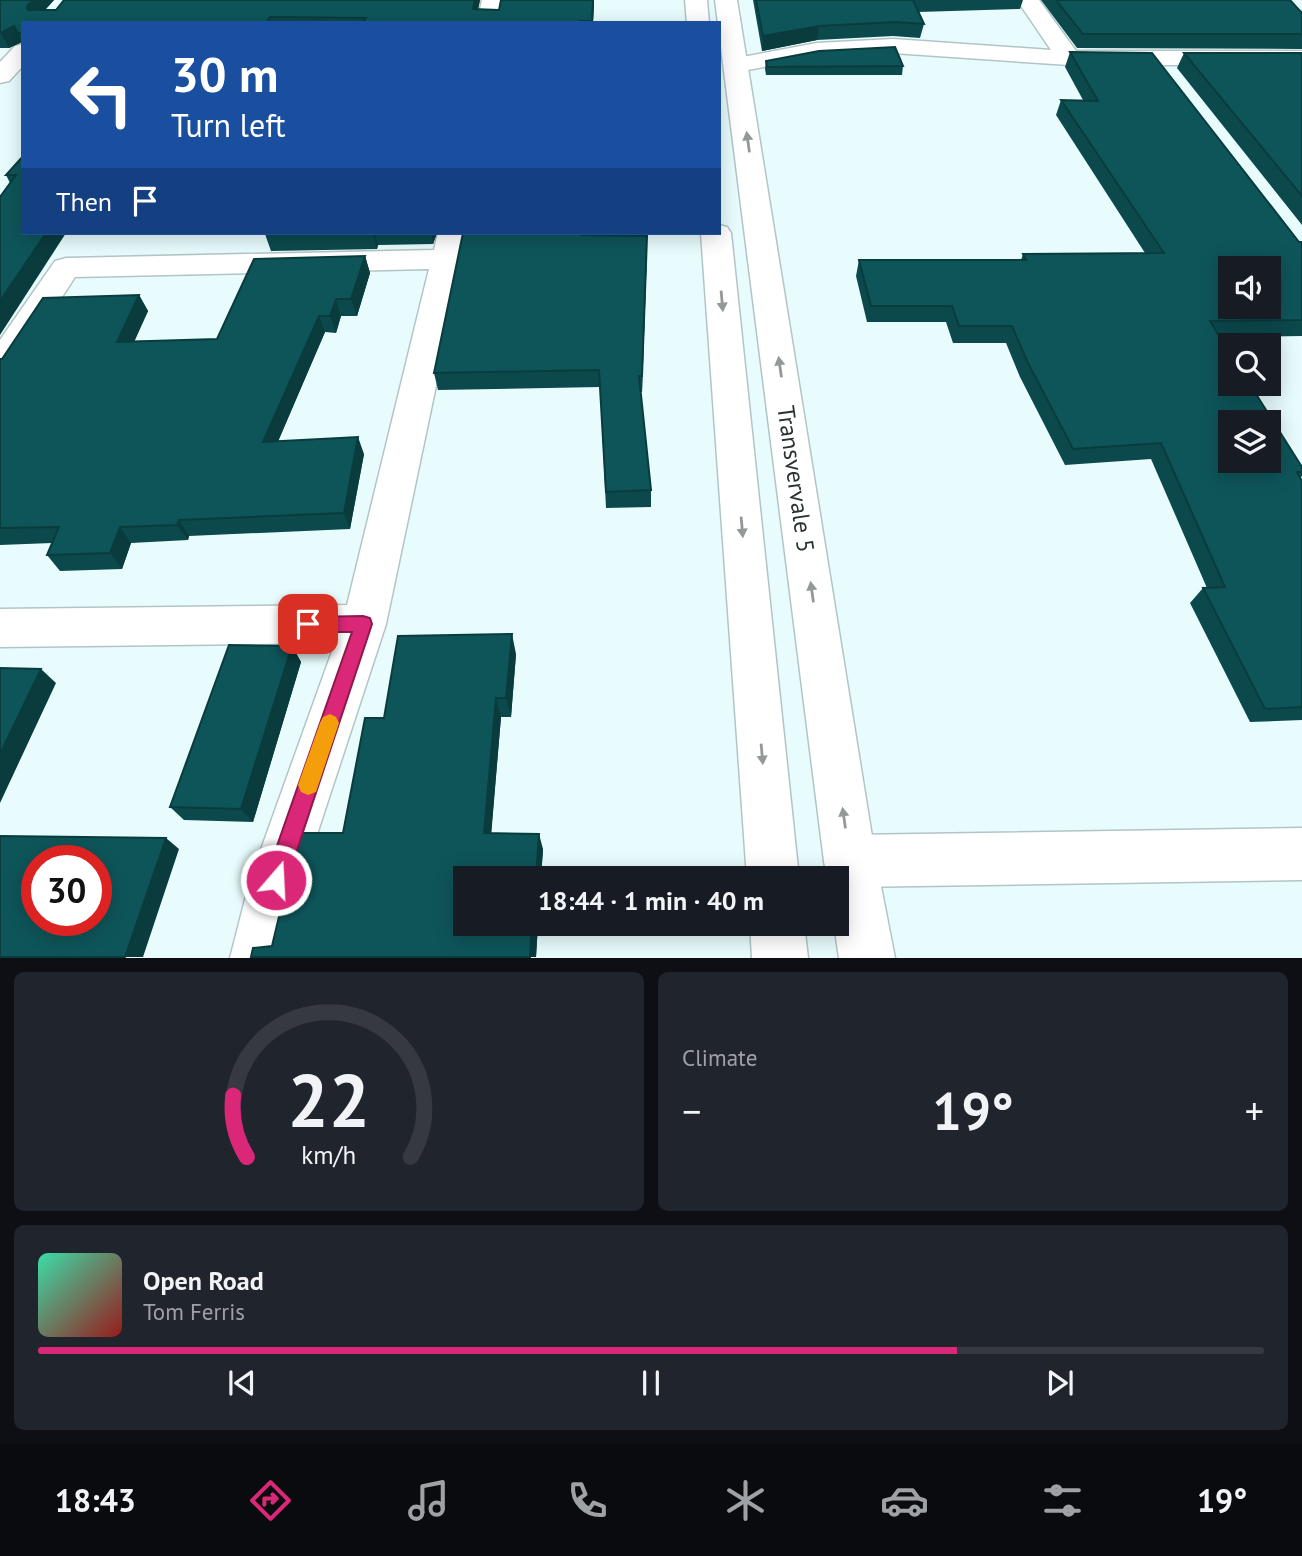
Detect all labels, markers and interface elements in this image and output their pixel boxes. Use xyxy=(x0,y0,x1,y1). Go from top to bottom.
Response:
text: 30 m xyxy=(171,42,278,106)
icon: left xyxy=(56,49,147,140)
text: Turn left xyxy=(171,104,286,146)
one-way arrow xyxy=(742,131,753,153)
icon: arrive xyxy=(126,182,164,220)
text: Then xyxy=(56,185,112,218)
map controls xyxy=(1218,256,1281,473)
button: sound xyxy=(1218,256,1281,319)
one-way arrow xyxy=(717,290,728,312)
button: search xyxy=(1218,333,1281,396)
one-way arrow xyxy=(774,356,785,378)
street label: Transvervale 5 xyxy=(770,404,822,554)
button: layers xyxy=(1218,410,1281,473)
one-way arrow xyxy=(737,517,748,539)
one-way arrow xyxy=(806,581,817,603)
pin xyxy=(278,594,338,654)
icon: arrive xyxy=(289,605,327,643)
one-way arrow xyxy=(757,743,768,765)
one-way arrow xyxy=(838,807,849,829)
position arrow xyxy=(239,843,313,917)
speed limit sign: 30 xyxy=(21,845,112,936)
text: 18:44 · 1 min · 40 m xyxy=(538,884,764,917)
text: Climate xyxy=(682,1043,757,1072)
text: 22 xyxy=(288,1054,370,1148)
text: 19° xyxy=(932,1077,1014,1144)
text: − xyxy=(682,1086,701,1135)
text: + xyxy=(1245,1086,1264,1135)
text: km/h xyxy=(302,1139,356,1171)
text: Open Road xyxy=(143,1264,264,1297)
text: Tom Ferris xyxy=(143,1297,245,1326)
icon: previous xyxy=(223,1364,261,1402)
icon: pause xyxy=(632,1364,670,1402)
icon: next xyxy=(1041,1364,1079,1402)
icon: directions xyxy=(246,1476,295,1525)
icon: music xyxy=(404,1476,453,1525)
icon: phone xyxy=(563,1476,612,1525)
icon: climate xyxy=(721,1476,770,1525)
icon: car xyxy=(880,1476,929,1525)
icon: filters xyxy=(1038,1476,1087,1525)
text: 18:43 xyxy=(55,1479,136,1521)
text: 19° xyxy=(1197,1479,1247,1521)

